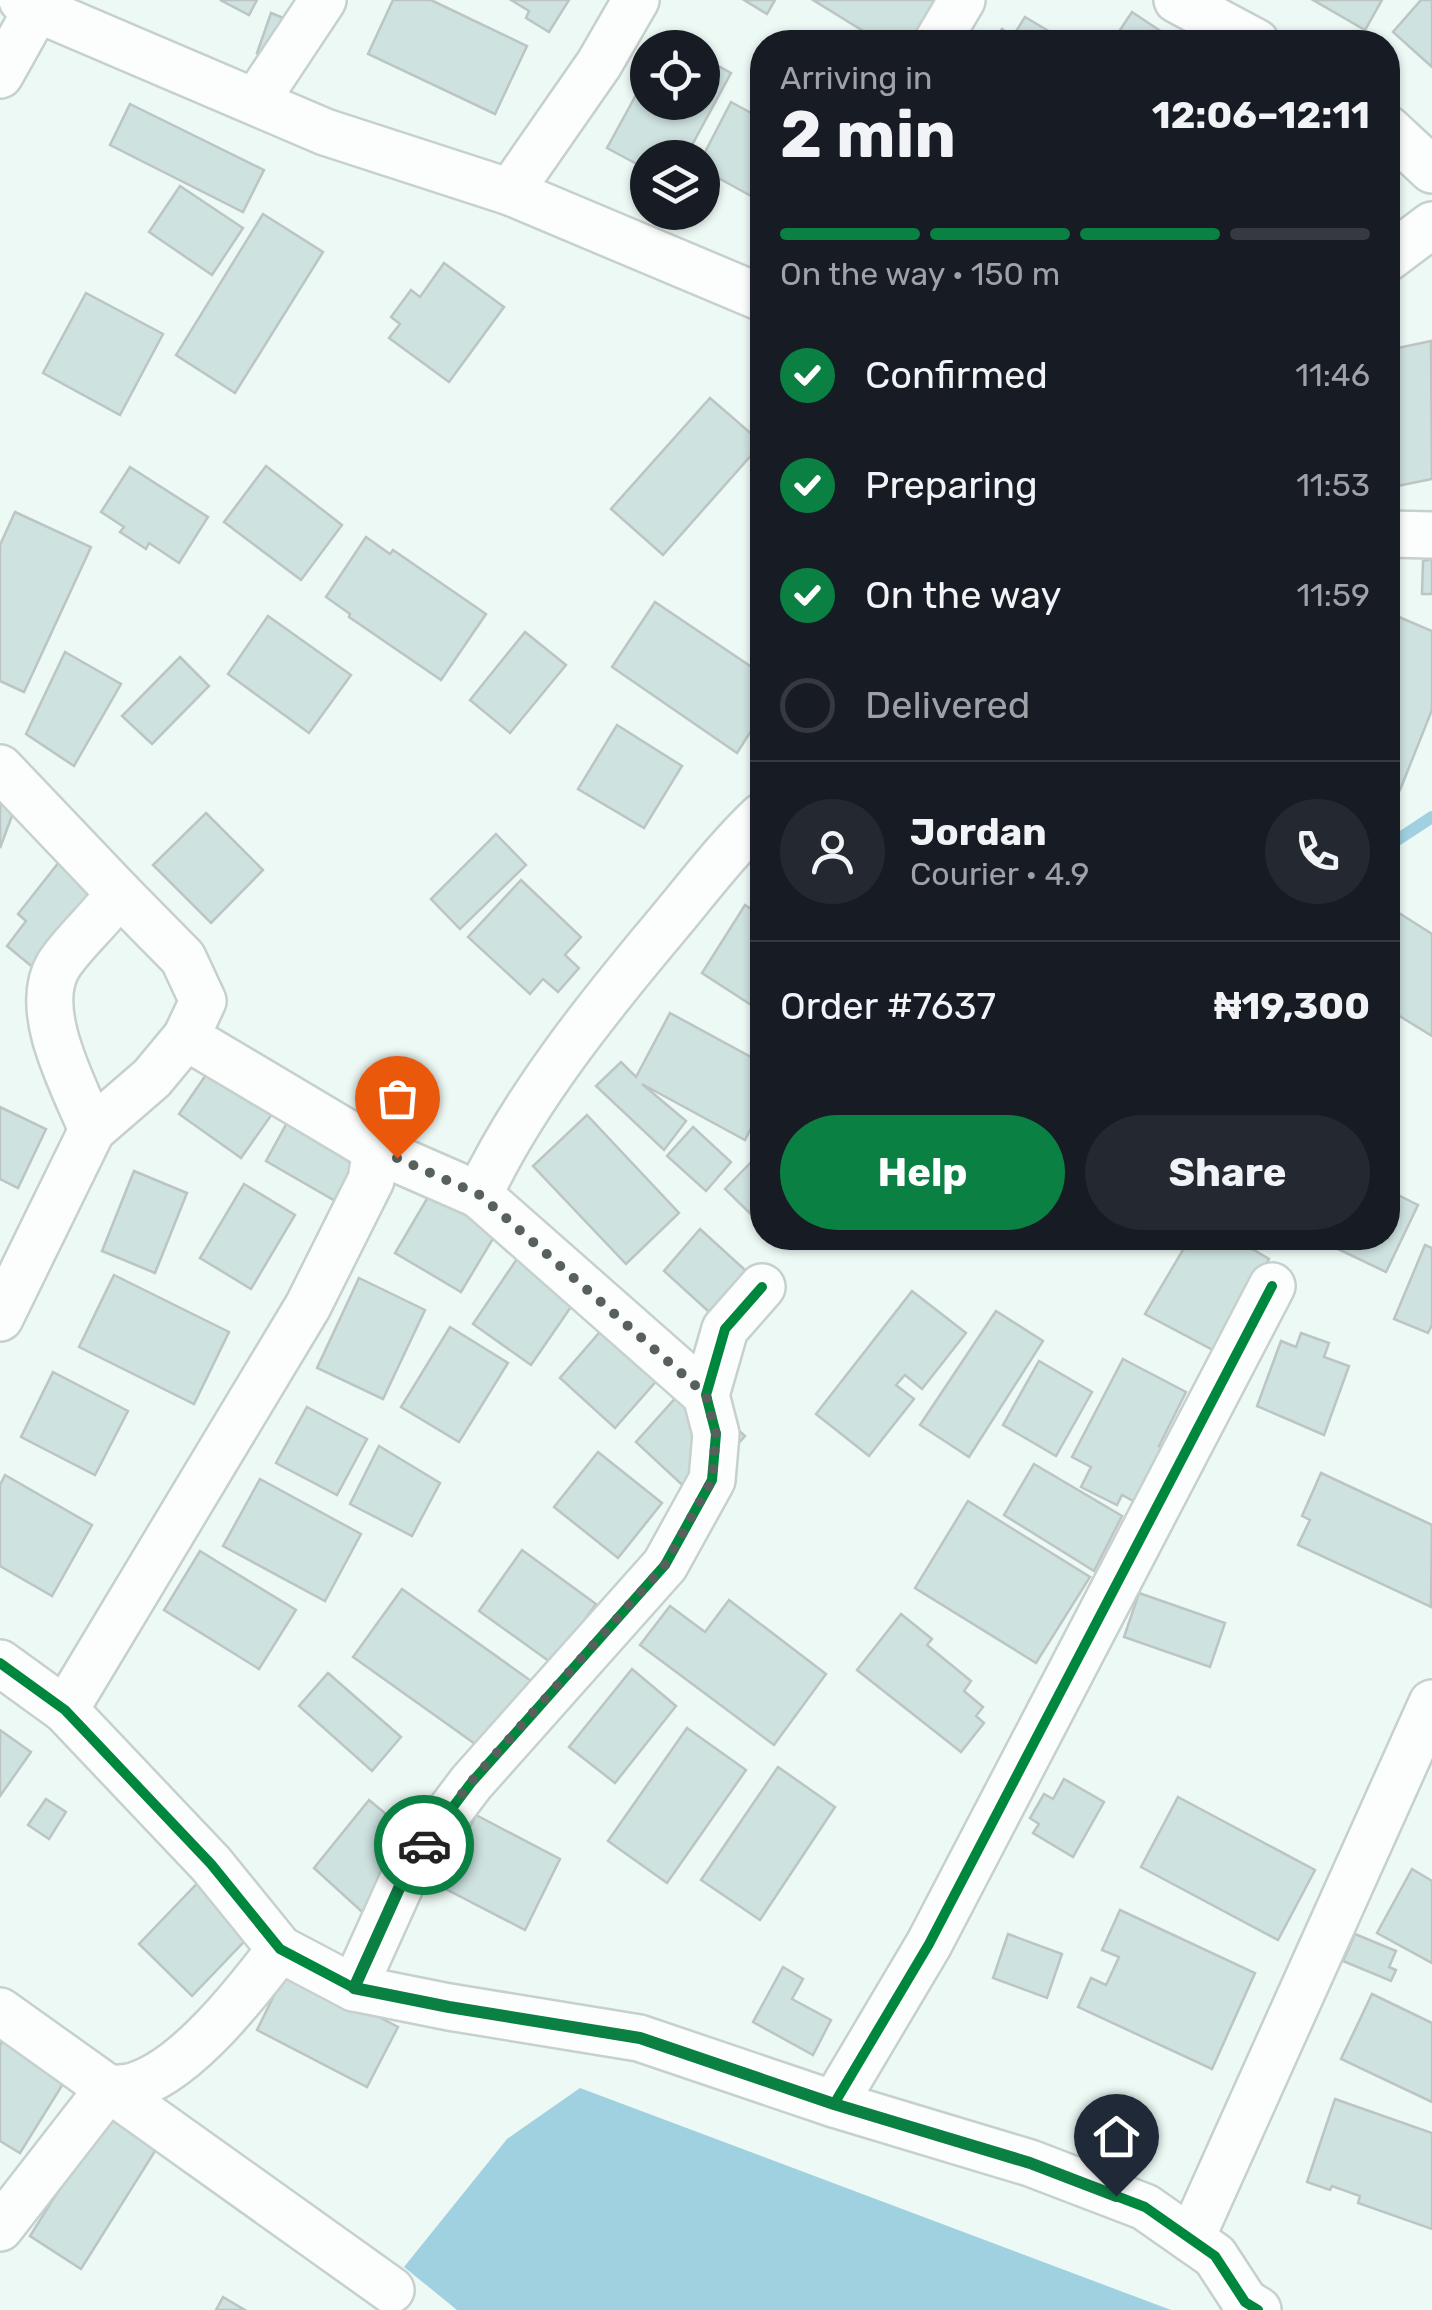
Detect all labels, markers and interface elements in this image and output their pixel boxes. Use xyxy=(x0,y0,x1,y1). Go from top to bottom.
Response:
map controls xyxy=(630,30,720,230)
button: locate xyxy=(630,30,720,120)
text: Arriving in xyxy=(780,59,932,97)
text: 12:06–12:11 xyxy=(1152,92,1370,138)
text: 2 min xyxy=(780,96,956,173)
button: layers xyxy=(630,140,720,230)
text: On the way · 150 m xyxy=(780,255,1060,293)
icon: check xyxy=(780,348,835,403)
text: Confirmed xyxy=(865,352,1048,398)
text: 11:46 xyxy=(1295,356,1370,394)
icon: check xyxy=(780,458,835,513)
text: Preparing xyxy=(865,462,1038,508)
text: 11:53 xyxy=(1296,466,1370,504)
icon: check xyxy=(780,568,835,623)
text: On the way xyxy=(865,572,1061,618)
text: 11:59 xyxy=(1296,576,1370,614)
text: Delivered xyxy=(865,682,1030,728)
button: person xyxy=(780,799,885,904)
button: phone xyxy=(1265,799,1370,904)
text: Jordan xyxy=(910,809,1047,855)
text: Courier · 4.9 xyxy=(910,855,1089,893)
text: Order #7637 xyxy=(780,983,996,1029)
text: ₦19,300 xyxy=(1214,983,1370,1029)
pin xyxy=(355,1056,440,1159)
icon: bag xyxy=(370,1071,425,1126)
button: Help xyxy=(780,1115,1065,1230)
button: Share xyxy=(1085,1115,1370,1230)
courier xyxy=(374,1795,474,1895)
icon: car xyxy=(397,1818,452,1873)
pin xyxy=(1074,2094,1159,2197)
icon: home xyxy=(1089,2109,1144,2164)

